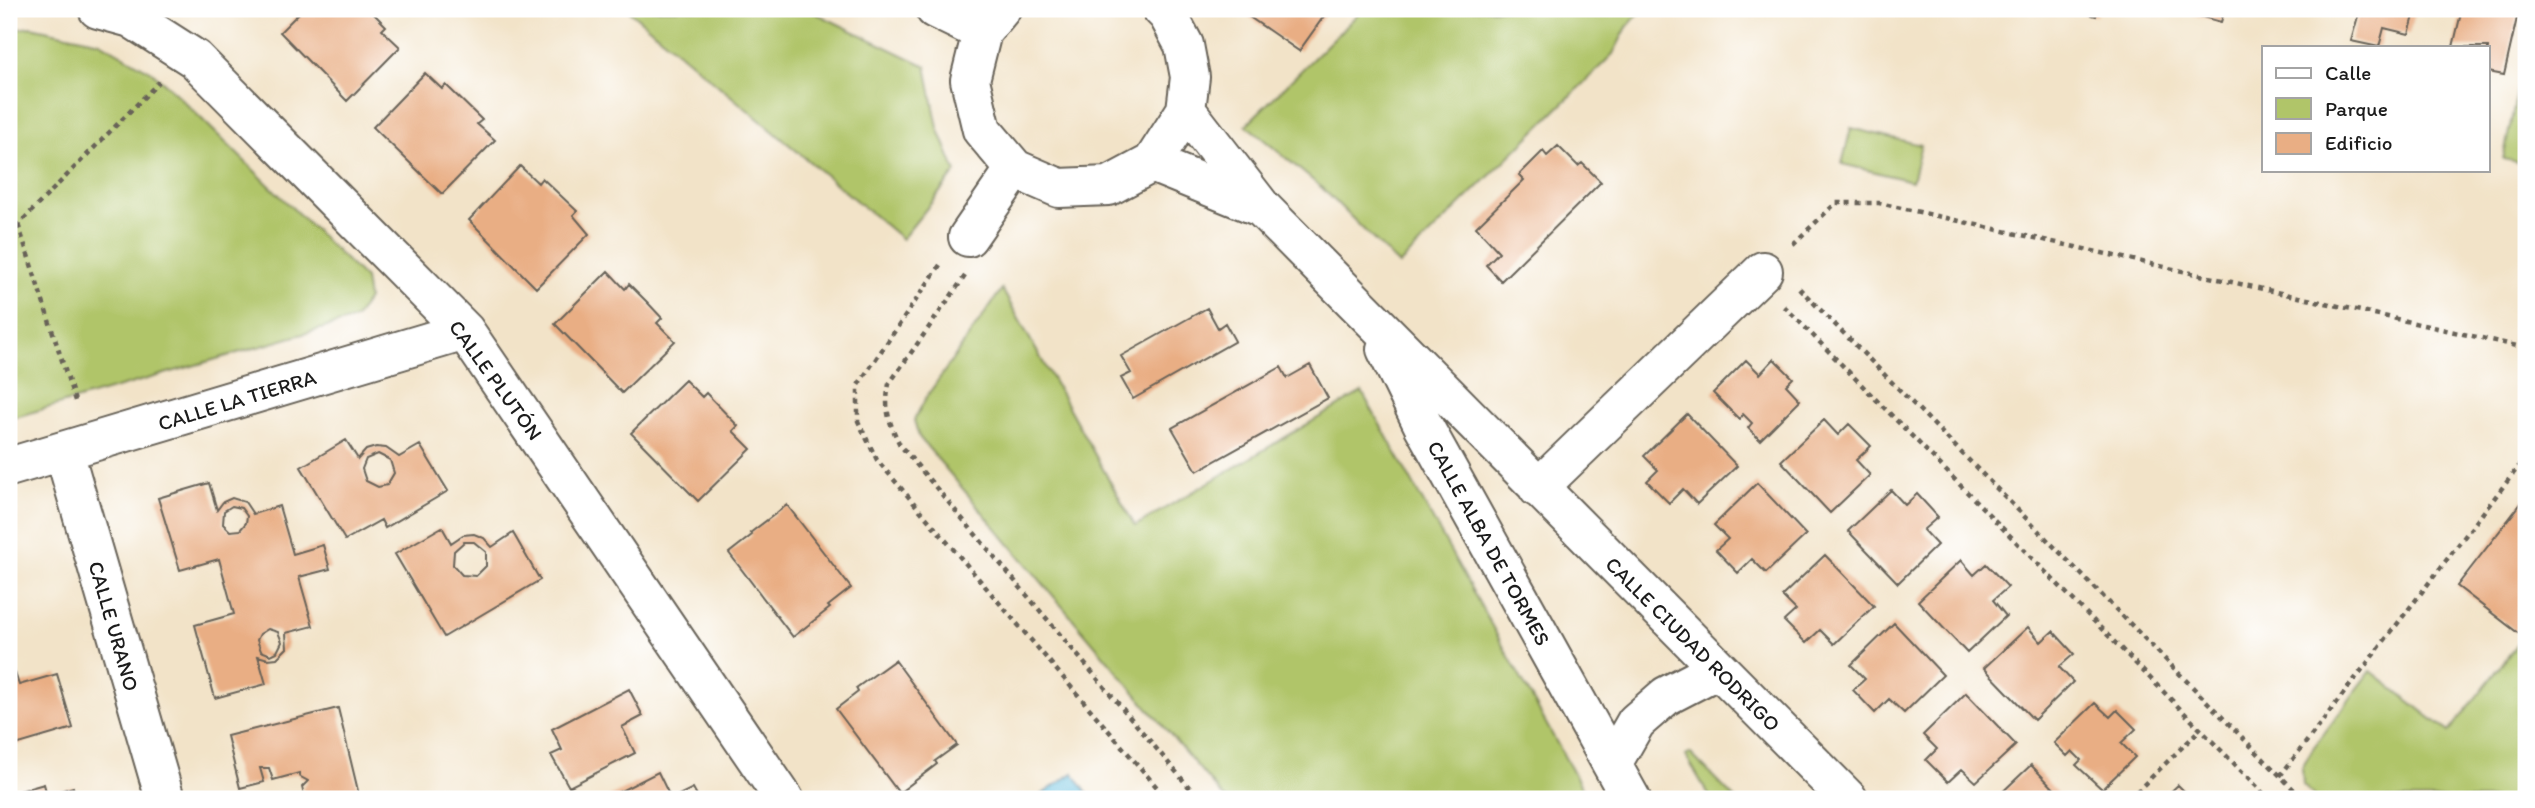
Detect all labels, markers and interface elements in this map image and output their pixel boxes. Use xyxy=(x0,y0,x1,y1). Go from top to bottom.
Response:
legend xyxy=(2262,46,2490,172)
text: Calle xyxy=(2325,60,2371,85)
text: Parque xyxy=(2325,96,2388,121)
text: Edificio xyxy=(2325,130,2393,155)
street label: CALLE PLUTÓN xyxy=(444,315,548,445)
street label: CALLE LA TIERRA xyxy=(155,364,320,436)
street label: CALLE ALBA DE TORMES xyxy=(1422,436,1556,650)
street label: CALLE CIUDAD RODRIGO xyxy=(1600,551,1786,737)
street label: CALLE URANO xyxy=(84,558,144,694)

